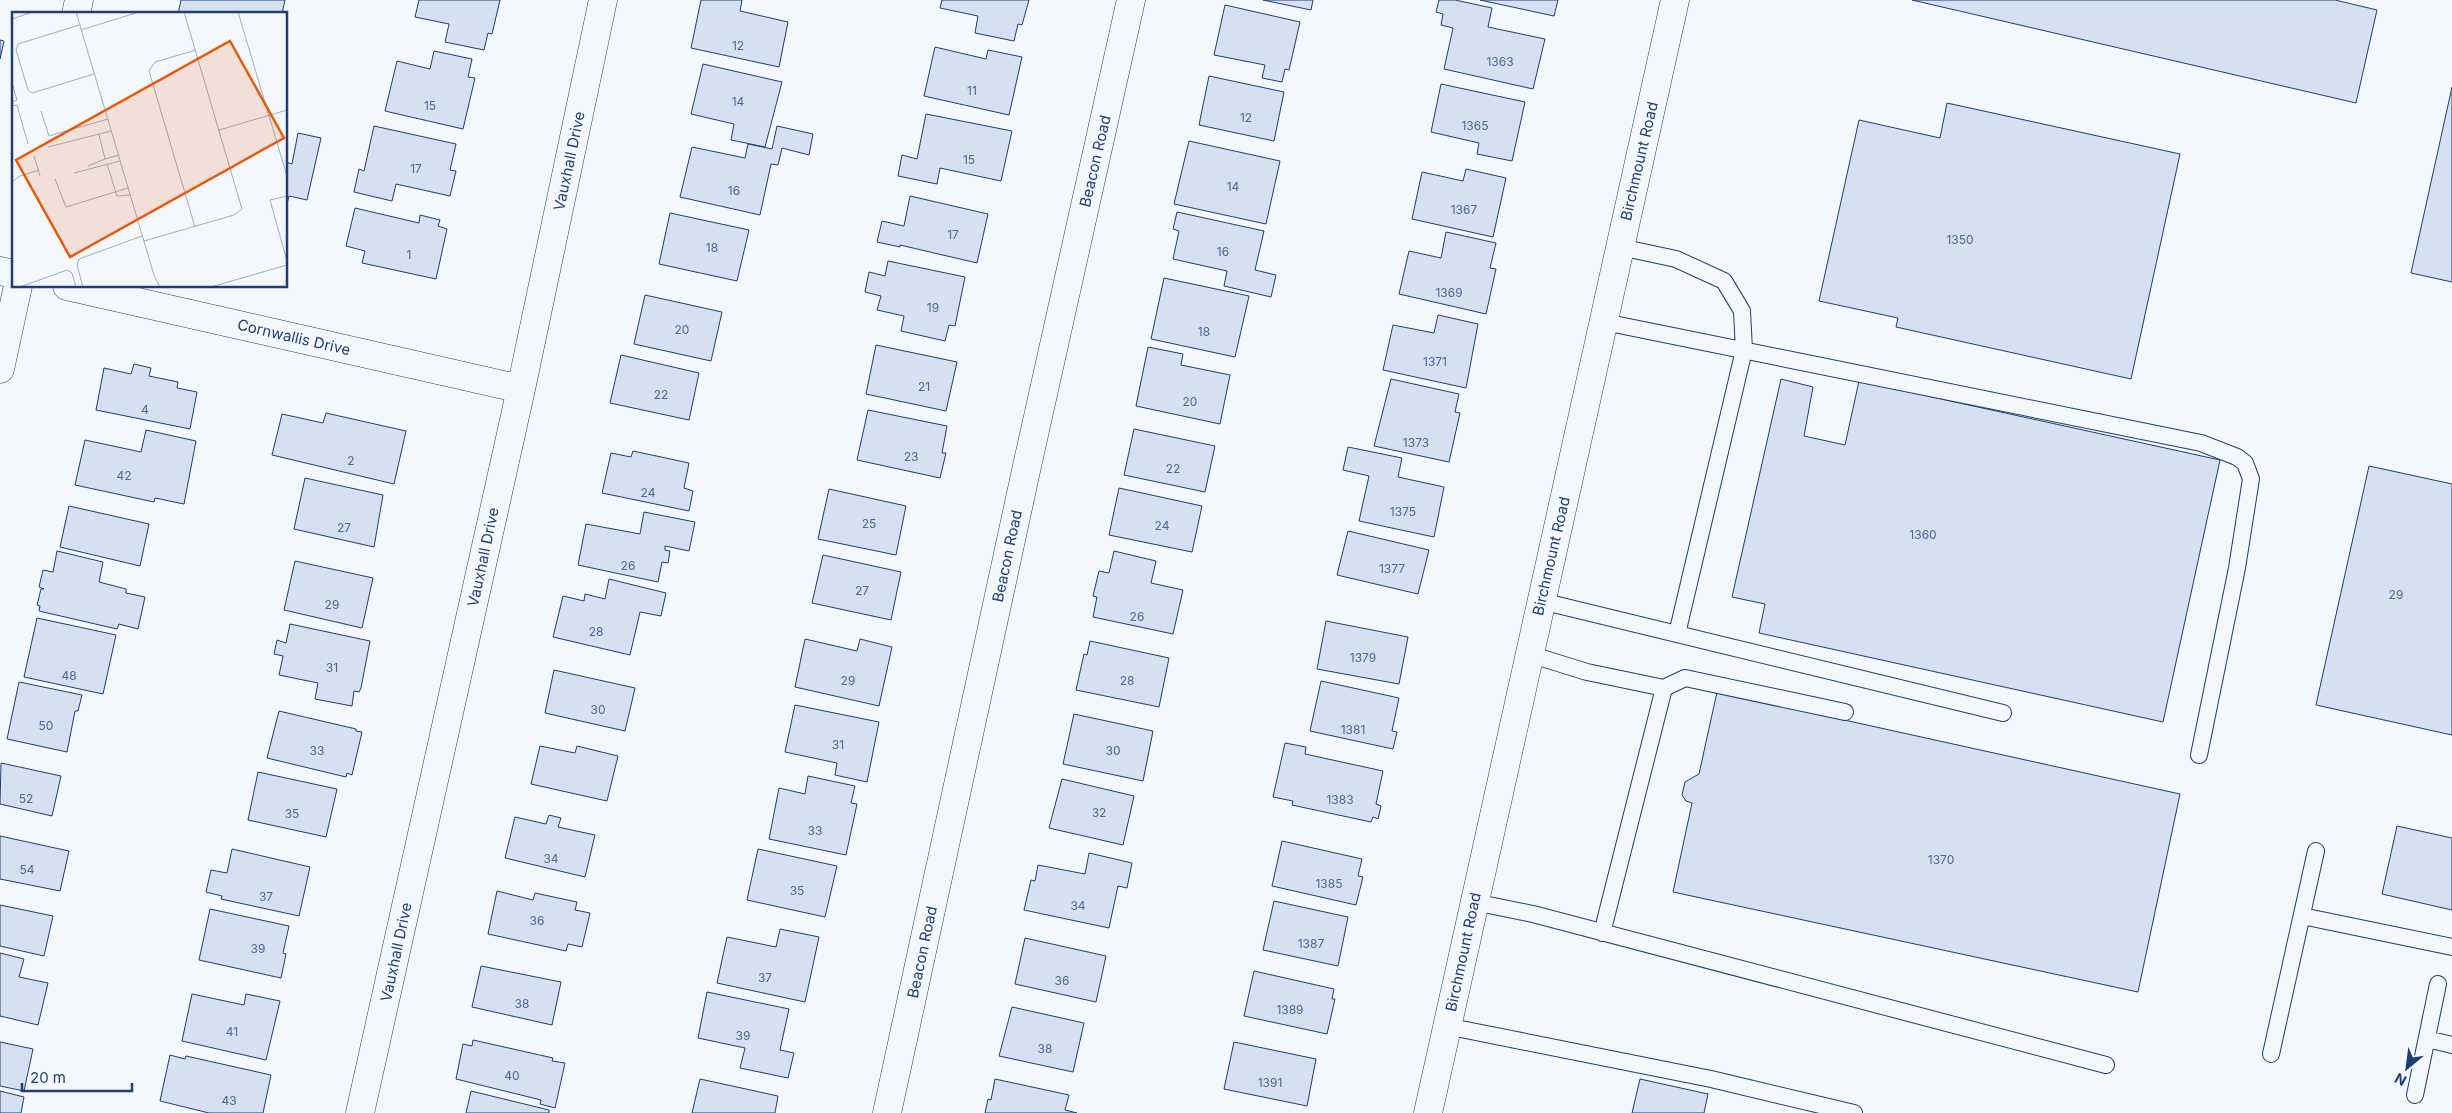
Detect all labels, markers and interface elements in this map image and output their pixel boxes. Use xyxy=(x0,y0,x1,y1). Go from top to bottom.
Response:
inset map xyxy=(12,12,288,288)
house number: 12 xyxy=(732,38,744,53)
house number: 1363 xyxy=(1486,54,1514,69)
house number: 11 xyxy=(967,83,977,98)
house number: 14 xyxy=(732,94,745,109)
house number: 15 xyxy=(424,98,436,113)
street label: Birchmount Road xyxy=(1616,100,1662,222)
street label: Vauxhall Drive xyxy=(549,110,589,212)
house number: 12 xyxy=(1240,110,1252,125)
street label: Beacon Road xyxy=(1075,113,1115,209)
house number: 1365 xyxy=(1461,118,1489,133)
house number: 15 xyxy=(963,152,975,167)
house number: 17 xyxy=(410,161,422,176)
house number: 14 xyxy=(1227,179,1240,194)
house number: 16 xyxy=(728,183,740,198)
house number: 1367 xyxy=(1451,202,1477,217)
house number: 17 xyxy=(947,227,959,242)
house number: 1350 xyxy=(1946,232,1974,247)
house number: 18 xyxy=(706,240,718,255)
house number: 16 xyxy=(1217,244,1229,259)
house number: 1 xyxy=(407,247,411,262)
house number: 1369 xyxy=(1435,285,1463,300)
house number: 19 xyxy=(927,300,939,315)
street label: Cornwallis Drive xyxy=(236,315,352,359)
house number: 20 xyxy=(675,322,689,337)
house number: 18 xyxy=(1198,324,1210,339)
house number: 1371 xyxy=(1423,354,1447,369)
house number: 21 xyxy=(918,379,930,394)
house number: 22 xyxy=(654,387,668,402)
house number: 20 xyxy=(1183,394,1197,409)
house number: 4 xyxy=(141,402,149,417)
house number: 1373 xyxy=(1403,435,1429,450)
house number: 23 xyxy=(904,449,918,464)
house number: 2 xyxy=(347,453,355,468)
house number: 22 xyxy=(1166,461,1180,476)
house number: 42 xyxy=(116,468,132,483)
house number: 24 xyxy=(641,485,656,500)
street label: Birchmount Road xyxy=(1528,495,1574,617)
house number: 1375 xyxy=(1390,504,1416,519)
street label: Vauxhall Drive xyxy=(463,506,503,608)
street label: Beacon Road xyxy=(988,508,1026,604)
house number: 25 xyxy=(862,516,876,531)
house number: 24 xyxy=(1155,518,1170,533)
house number: 27 xyxy=(337,520,351,535)
house number: 1360 xyxy=(1909,527,1937,542)
house number: 26 xyxy=(621,558,635,573)
house number: 1377 xyxy=(1379,561,1405,576)
house number: 27 xyxy=(855,583,869,598)
house number: 29 xyxy=(2389,587,2403,602)
house number: 29 xyxy=(325,597,339,612)
house number: 26 xyxy=(1130,609,1144,624)
house number: 28 xyxy=(589,624,603,639)
house number: 1379 xyxy=(1350,650,1376,665)
house number: 31 xyxy=(326,660,338,675)
house number: 48 xyxy=(61,668,77,683)
house number: 29 xyxy=(841,673,855,688)
house number: 28 xyxy=(1120,673,1134,688)
house number: 30 xyxy=(591,702,605,717)
house number: 50 xyxy=(39,718,53,733)
house number: 1381 xyxy=(1341,722,1365,737)
house number: 31 xyxy=(832,737,844,752)
house number: 33 xyxy=(310,743,324,758)
house number: 30 xyxy=(1106,743,1120,758)
house number: 52 xyxy=(19,791,33,806)
house number: 1383 xyxy=(1326,792,1354,807)
house number: 32 xyxy=(1092,805,1106,820)
house number: 35 xyxy=(285,806,299,821)
house number: 33 xyxy=(808,823,822,838)
house number: 34 xyxy=(543,851,559,866)
house number: 1370 xyxy=(1928,852,1954,867)
house number: 54 xyxy=(19,862,35,877)
house number: 1385 xyxy=(1315,876,1343,891)
house number: 35 xyxy=(790,883,804,898)
house number: 37 xyxy=(259,889,273,904)
street label: Birchmount Road xyxy=(1441,891,1485,1013)
house number: 34 xyxy=(1070,898,1086,913)
street label: Vauxhall Drive xyxy=(376,901,416,1003)
street label: Beacon Road xyxy=(903,904,941,1000)
house number: 36 xyxy=(530,913,544,928)
house number: 1387 xyxy=(1298,936,1324,951)
house number: 39 xyxy=(251,941,265,956)
house number: 37 xyxy=(758,970,772,985)
house number: 36 xyxy=(1055,973,1069,988)
house number: 38 xyxy=(515,996,529,1011)
house number: 1389 xyxy=(1276,1002,1304,1017)
house number: 41 xyxy=(226,1024,238,1039)
house number: 39 xyxy=(736,1028,750,1043)
house number: 38 xyxy=(1038,1041,1052,1056)
north arrow xyxy=(2382,1043,2432,1093)
scale bar xyxy=(22,1060,132,1092)
text: 20 m xyxy=(30,1068,66,1087)
house number: 40 xyxy=(504,1068,520,1083)
text: N xyxy=(2392,1070,2409,1090)
house number: 1391 xyxy=(1258,1075,1282,1090)
house number: 43 xyxy=(221,1093,237,1108)

